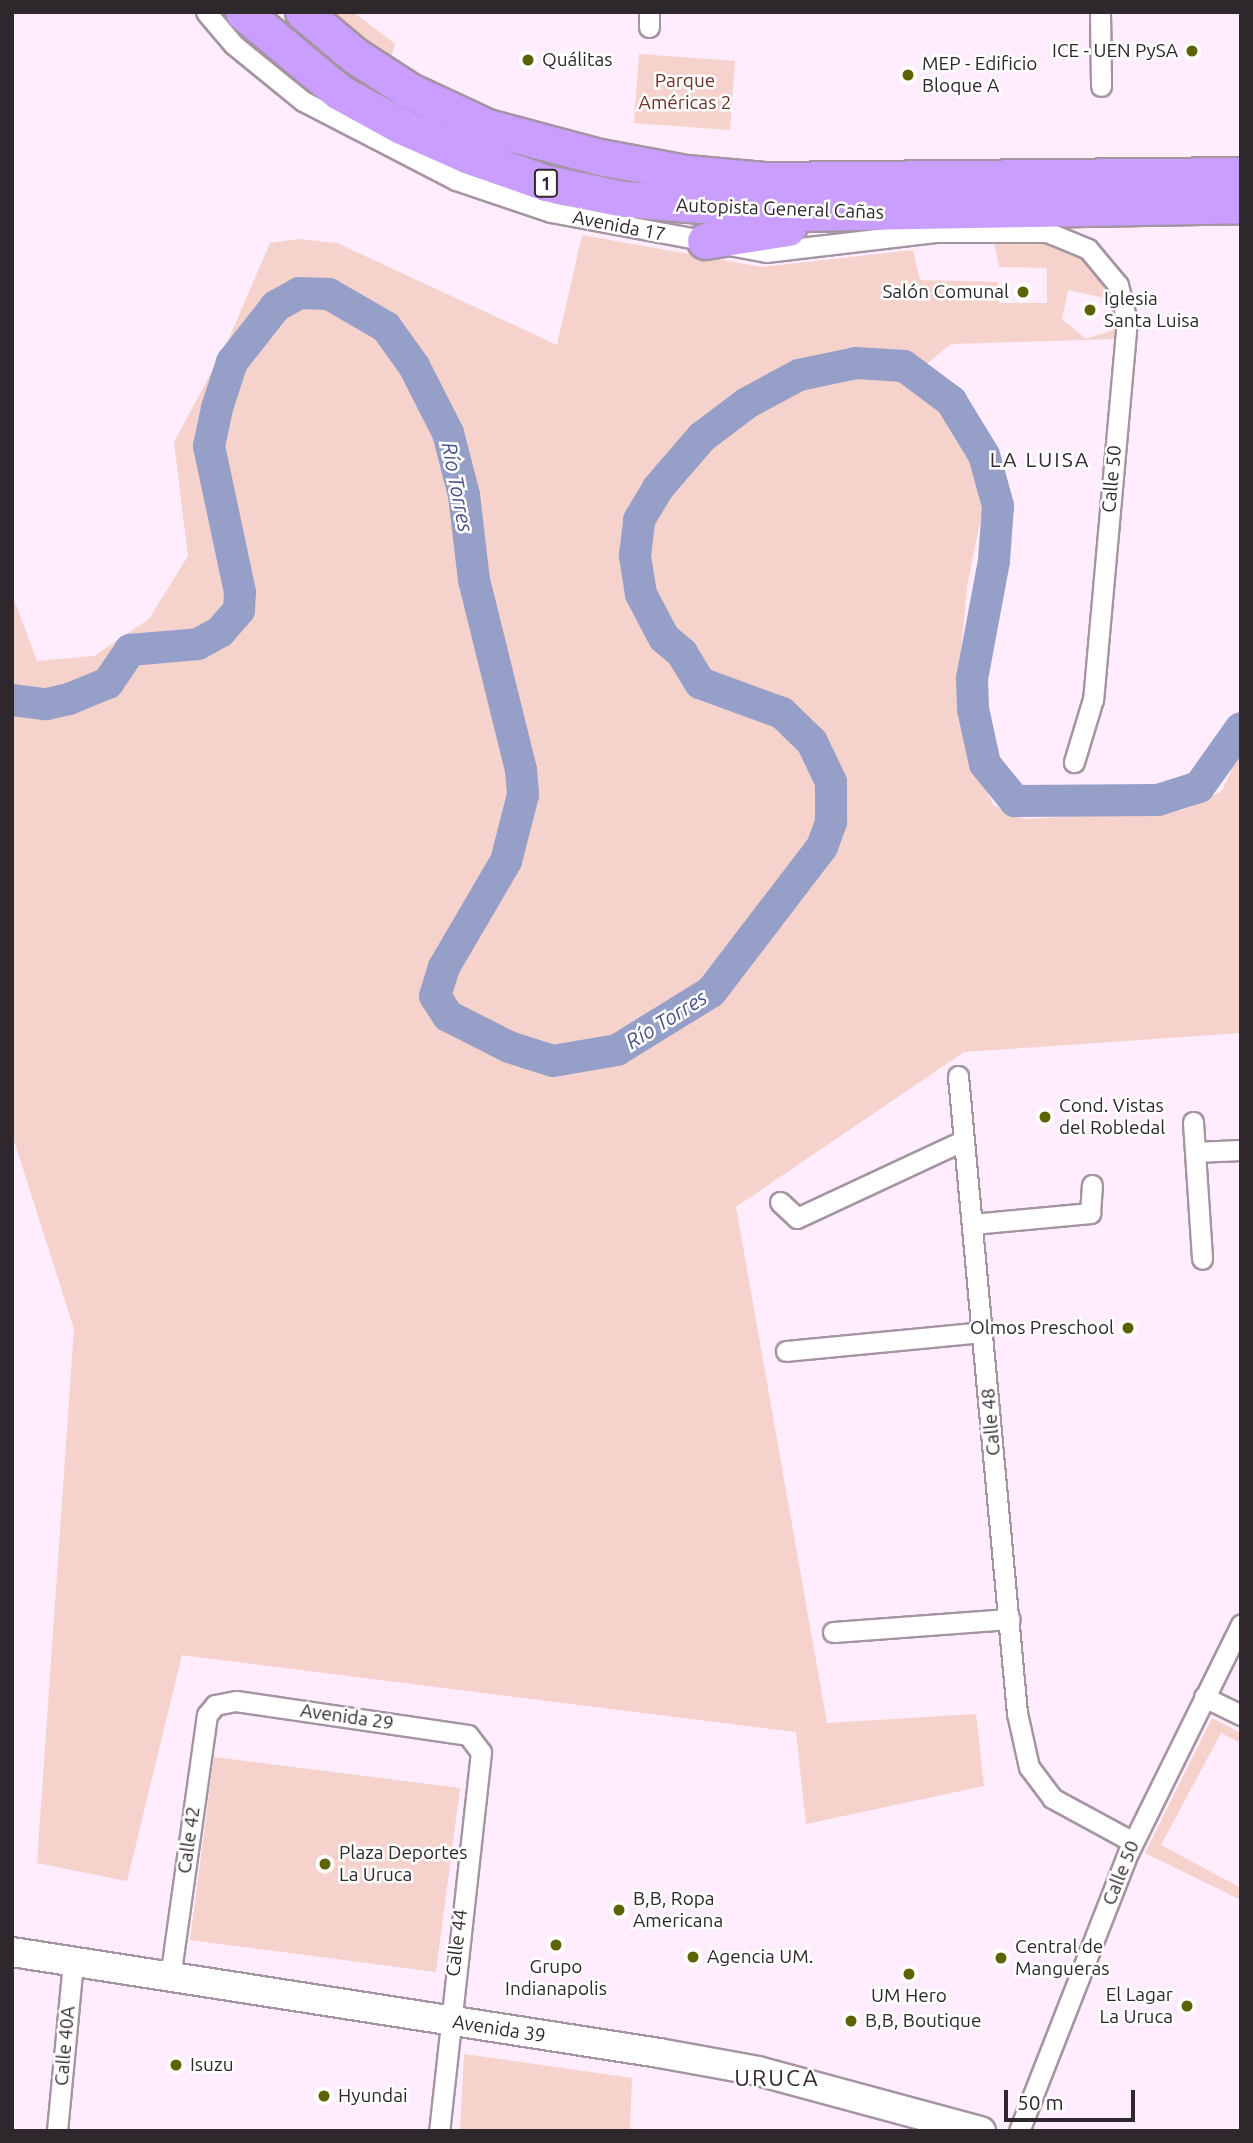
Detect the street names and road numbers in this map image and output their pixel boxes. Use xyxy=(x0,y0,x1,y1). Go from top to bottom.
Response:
road number: 1 xyxy=(534,168,558,198)
street label: Autopista General Cañas xyxy=(676,194,884,224)
street label: Avenida 17 xyxy=(571,206,667,246)
street label: Calle 50 xyxy=(1098,444,1126,514)
street label: Calle 48 xyxy=(977,1387,1005,1457)
street label: Avenida 29 xyxy=(299,1699,395,1735)
street label: Calle 42 xyxy=(173,1805,205,1875)
street label: Calle 50 xyxy=(1098,1837,1144,1909)
street label: Calle 44 xyxy=(442,1908,472,1978)
street label: Calle 40A xyxy=(50,2005,80,2087)
street label: Avenida 39 xyxy=(451,2010,547,2048)

